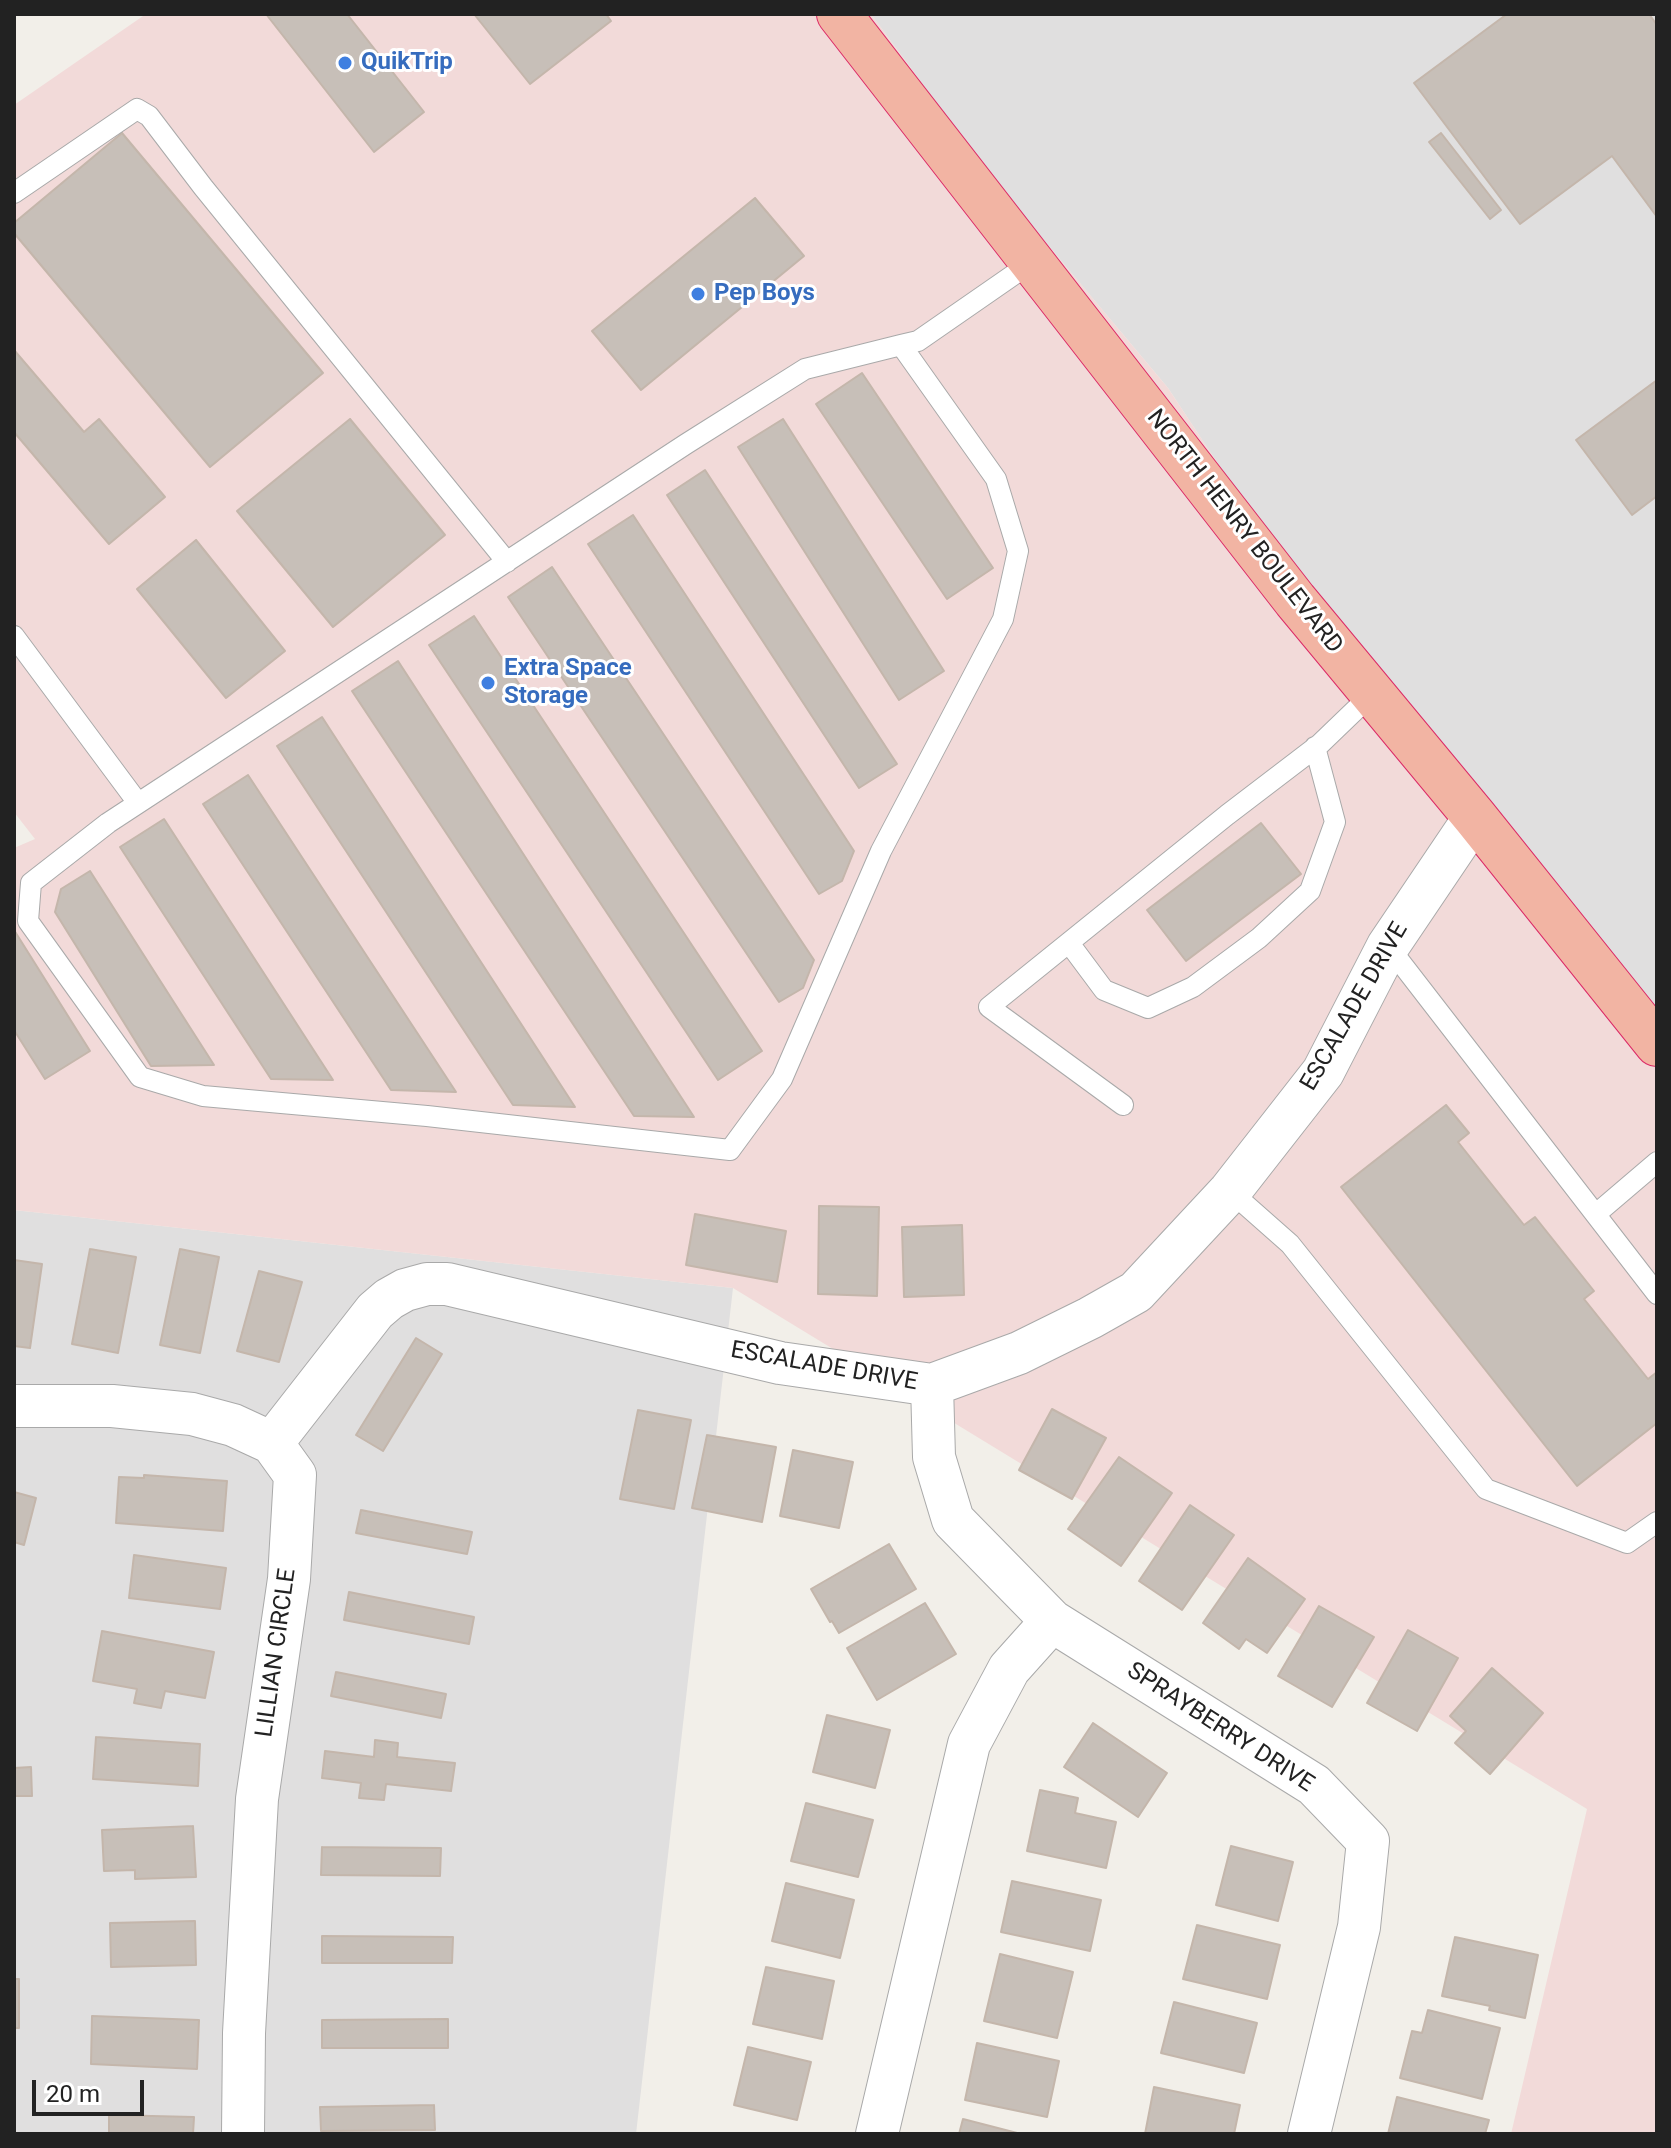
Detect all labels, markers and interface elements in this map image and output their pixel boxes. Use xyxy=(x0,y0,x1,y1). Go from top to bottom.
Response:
place label: QuikTrip xyxy=(361,49,453,77)
marker: QuikTrip xyxy=(336,54,354,72)
place label: Pep Boys xyxy=(714,280,815,308)
marker: Pep Boys xyxy=(689,285,707,303)
street label: NORTH HENRY BOULEVARD xyxy=(1140,404,1348,660)
place label: Extra Space Storage xyxy=(504,655,632,711)
marker: Extra Space Storage xyxy=(479,674,497,692)
street label: ESCALADE DRIVE xyxy=(1295,918,1415,1096)
street label: ESCALADE DRIVE xyxy=(728,1336,920,1398)
street label: LILLIAN CIRCLE xyxy=(251,1567,303,1739)
street label: SPRAYBERRY DRIVE xyxy=(1121,1657,1319,1799)
scale bar xyxy=(36,2064,148,2114)
text: 20 m xyxy=(46,2080,100,2108)

